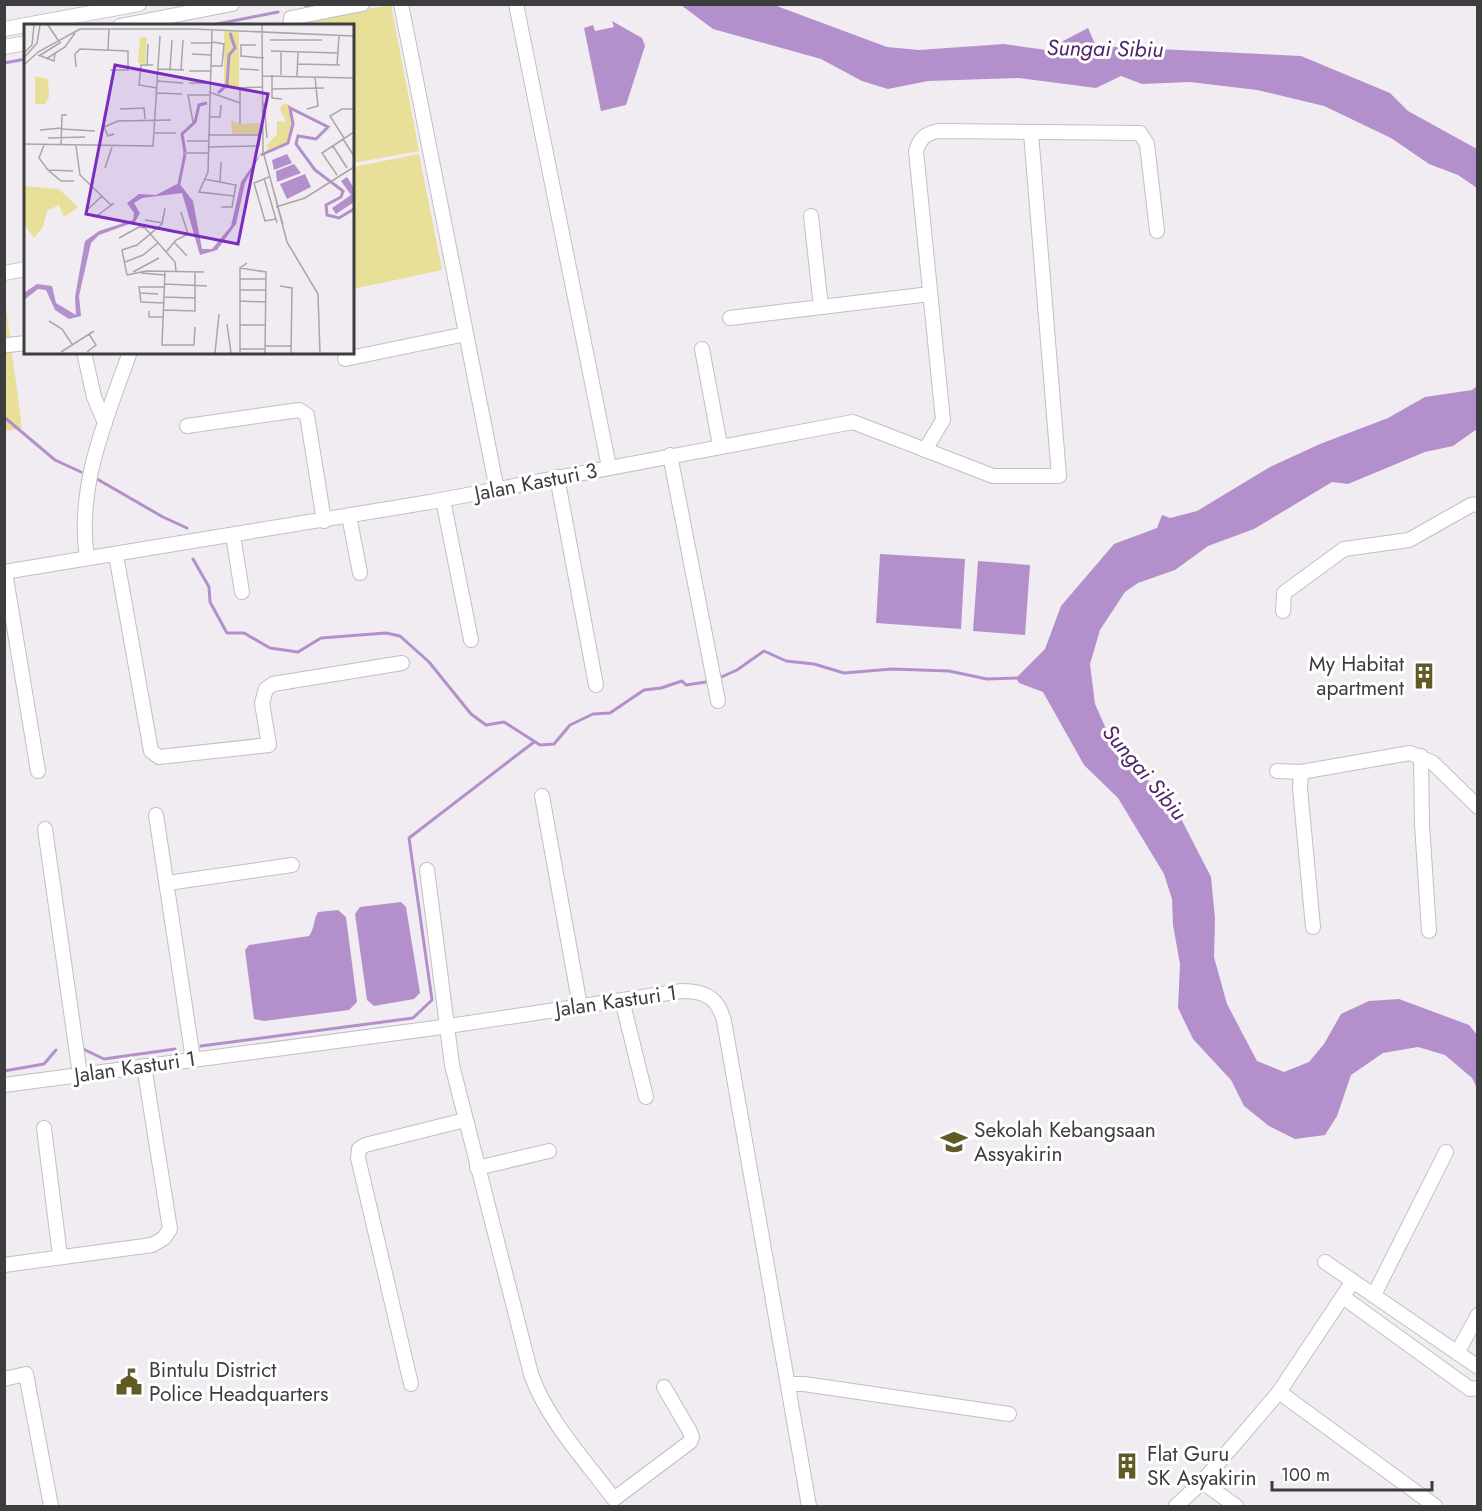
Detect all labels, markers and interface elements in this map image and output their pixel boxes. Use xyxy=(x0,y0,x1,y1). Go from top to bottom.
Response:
inset map xyxy=(24,24,354,354)
water label: Sungai Sibiu xyxy=(1046,31,1164,65)
street label: Jalan Kasturi 3 xyxy=(469,455,600,509)
place label: My Habitat apartment xyxy=(1309,649,1404,703)
building icon: My Habitat apartment xyxy=(1409,661,1439,691)
water label: Sungai Sibiu xyxy=(1095,717,1195,827)
street label: Jalan Kasturi 1 xyxy=(550,978,679,1025)
street label: Jalan Kasturi 1 xyxy=(69,1044,198,1091)
place label: Sekolah Kebangsaan Assyakirin xyxy=(974,1115,1156,1169)
school or university icon: Sekolah Kebangsaan Assyakirin xyxy=(939,1127,969,1157)
place label: Bintulu District Police Headquarters xyxy=(149,1355,329,1409)
public building icon: Bintulu District Police Headquarters xyxy=(114,1367,144,1397)
place label: Flat Guru SK Asyakirin xyxy=(1147,1439,1257,1493)
building icon: Flat Guru SK Asyakirin xyxy=(1112,1451,1142,1481)
scale bar xyxy=(1272,1454,1432,1492)
text: 100 m xyxy=(1281,1462,1330,1488)

